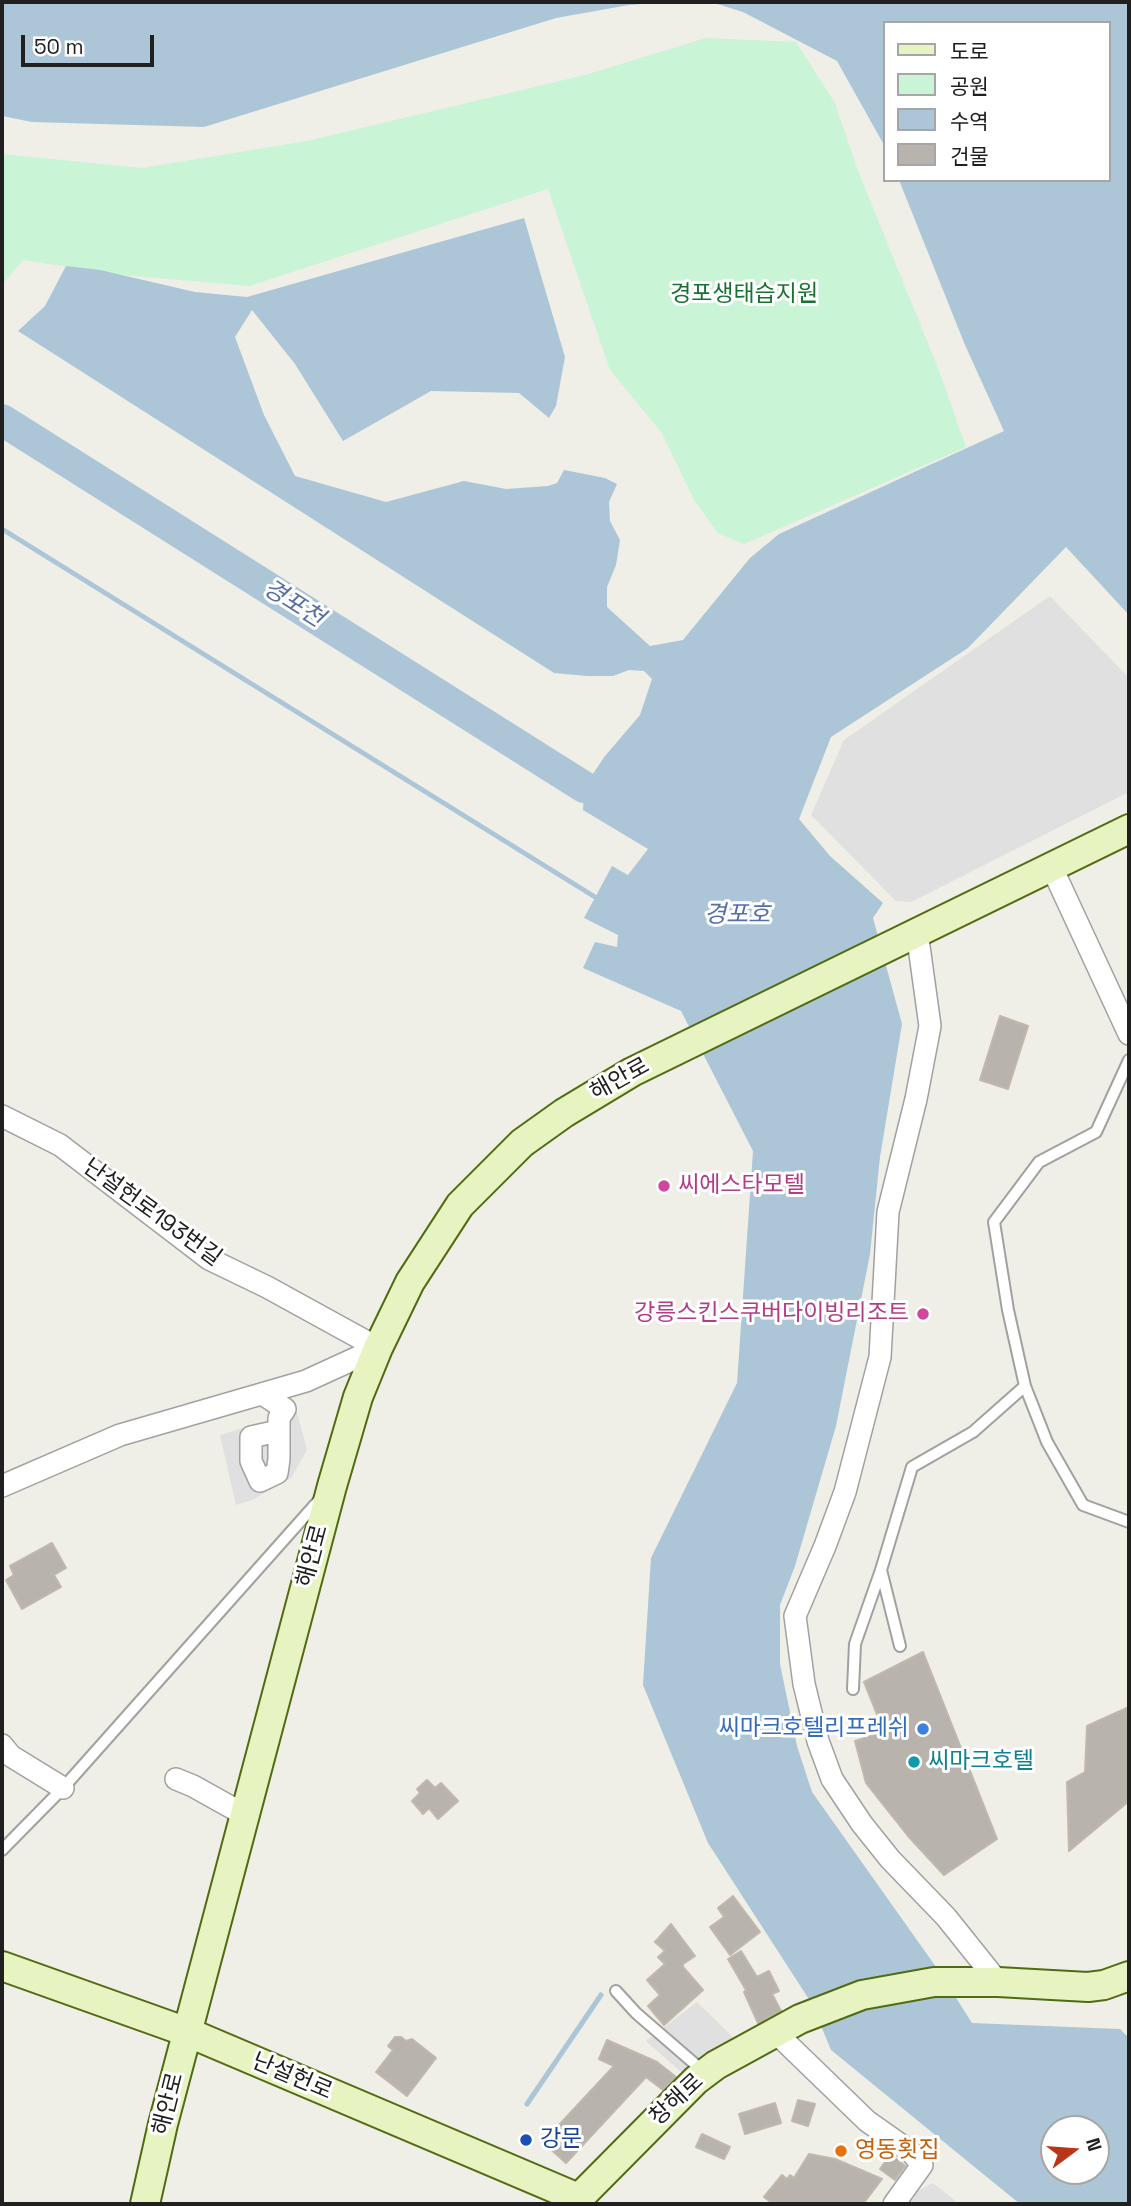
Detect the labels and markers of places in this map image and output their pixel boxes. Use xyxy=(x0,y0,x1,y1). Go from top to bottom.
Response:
place label: 씨에스타모텔 xyxy=(678,1172,805,1200)
marker: 씨에스타모텔 xyxy=(656,1178,672,1194)
place label: 강릉스킨스쿠버다이빙리조트 xyxy=(634,1300,909,1328)
marker: 강릉스킨스쿠버다이빙리조트 xyxy=(915,1306,931,1322)
place label: 씨마크호텔리프레쉬 xyxy=(719,1715,909,1743)
marker: 씨마크호텔리프레쉬 xyxy=(915,1721,931,1737)
place label: 씨마크호텔 xyxy=(928,1748,1034,1776)
marker: 씨마크호텔 xyxy=(906,1754,922,1770)
place label: 강문 xyxy=(540,2126,582,2154)
marker: 강문 xyxy=(518,2132,534,2148)
place label: 영동횟집 xyxy=(855,2137,940,2165)
marker: 영동횟집 xyxy=(833,2143,849,2159)

